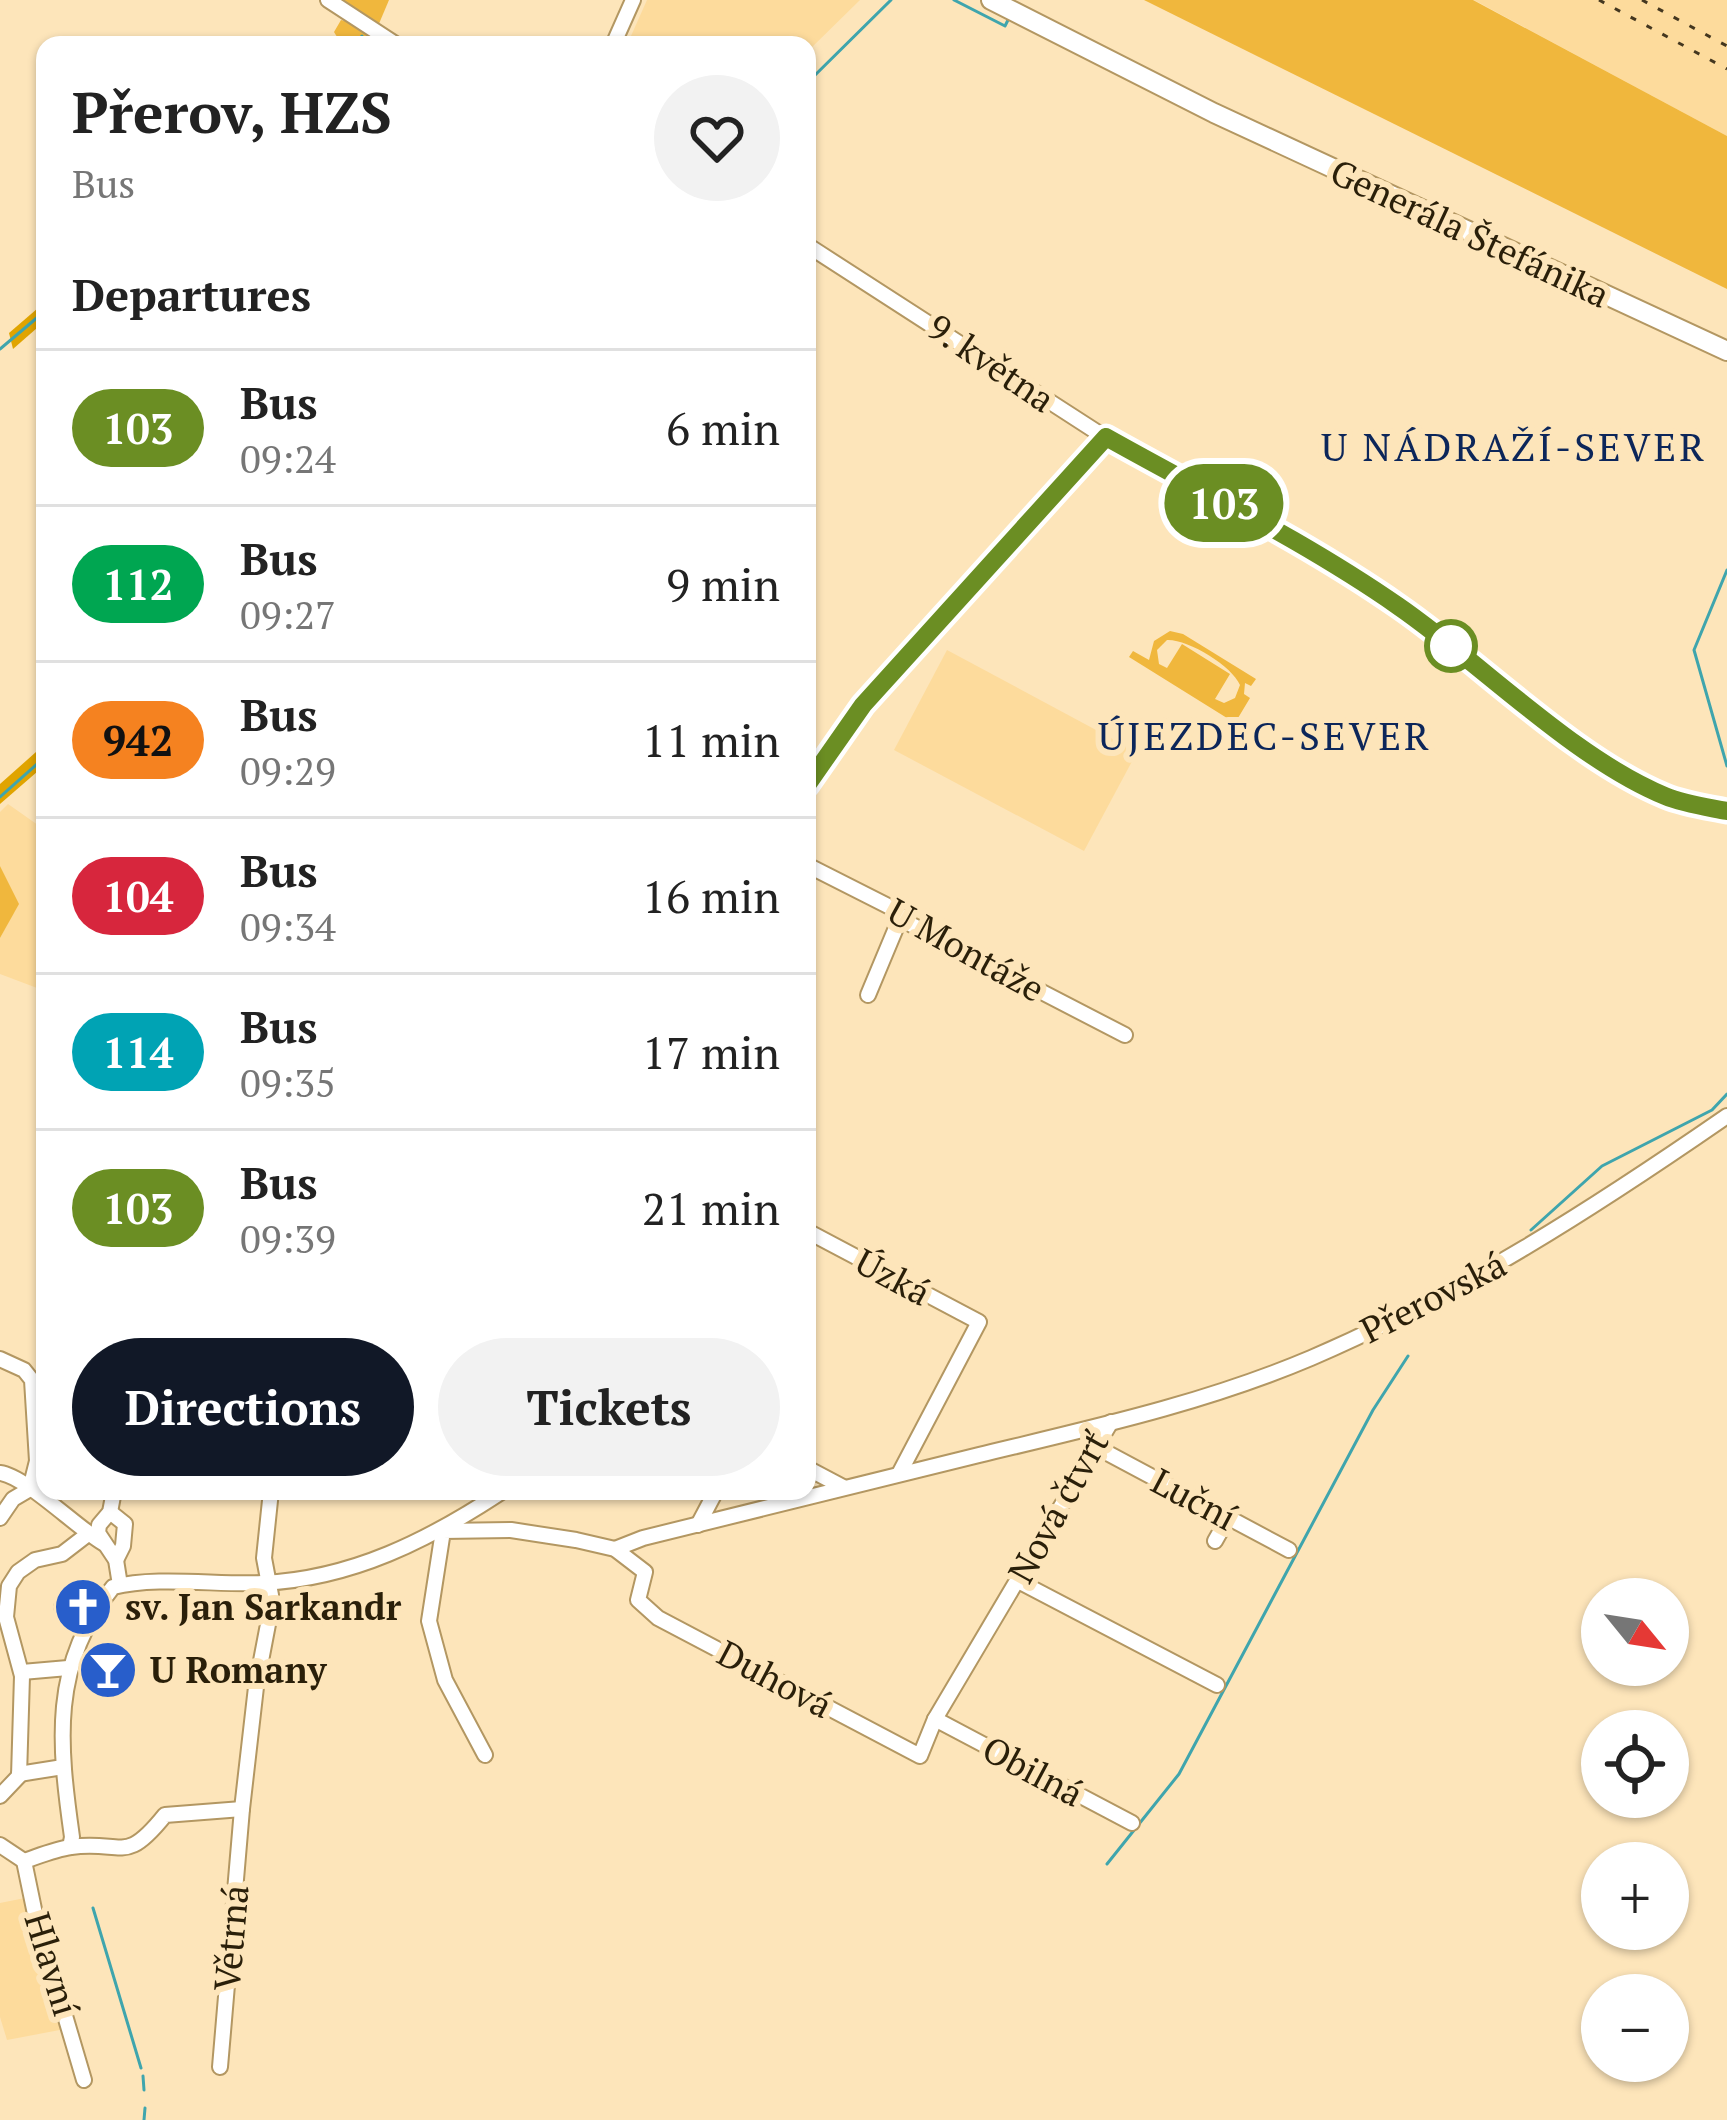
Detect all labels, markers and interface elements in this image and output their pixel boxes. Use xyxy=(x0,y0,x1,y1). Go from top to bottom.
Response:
text: Přerov, HZS xyxy=(72,74,392,149)
button: heart xyxy=(654,75,780,201)
street label: Generála Štefánika xyxy=(1323,147,1617,318)
text: Bus xyxy=(72,157,135,209)
text: Departures xyxy=(72,264,311,324)
street label: 9. května xyxy=(919,303,1064,422)
text: Bus xyxy=(240,372,318,432)
text: 6 min xyxy=(666,398,780,458)
text: 103 xyxy=(102,400,174,456)
district label: U NÁDRAŽÍ-SEVER xyxy=(1321,420,1707,472)
text: 09:24 xyxy=(240,432,336,484)
line badge: 103 xyxy=(1155,464,1293,542)
text: 103 xyxy=(1188,475,1260,531)
text: Bus xyxy=(240,528,318,588)
text: 9 min xyxy=(666,554,780,614)
text: 112 xyxy=(102,556,174,612)
text: 09:27 xyxy=(240,588,336,640)
unlabelled marker xyxy=(1426,621,1476,671)
text: Bus xyxy=(240,684,318,744)
district label: ÚJEZDEC-SEVER xyxy=(1098,709,1432,761)
text: 11 min xyxy=(642,710,780,770)
text: 942 xyxy=(102,712,174,768)
text: 09:29 xyxy=(240,744,336,796)
text: Bus xyxy=(240,840,318,900)
text: 16 min xyxy=(642,866,780,926)
text: 104 xyxy=(102,868,174,924)
street label: U Montáže xyxy=(880,887,1053,1012)
text: 09:34 xyxy=(240,900,336,952)
text: Bus xyxy=(240,996,318,1056)
text: 17 min xyxy=(642,1022,780,1082)
text: 114 xyxy=(102,1024,174,1080)
text: 09:35 xyxy=(240,1056,336,1108)
text: Bus xyxy=(240,1152,318,1212)
text: 21 min xyxy=(642,1178,780,1238)
text: 103 xyxy=(102,1180,174,1236)
text: 09:39 xyxy=(240,1212,336,1264)
street label: Úzká xyxy=(848,1237,939,1316)
street label: Přerovská xyxy=(1352,1240,1513,1353)
button: Directions xyxy=(72,1338,414,1476)
button: Tickets xyxy=(438,1338,780,1476)
street label: Nová čtvrť xyxy=(997,1422,1119,1591)
street label: Luční xyxy=(1144,1457,1245,1540)
church icon: sv. Jan Sarkandr xyxy=(52,1576,114,1638)
north arrow xyxy=(1581,1578,1689,1686)
map controls xyxy=(1581,1578,1689,2082)
place label: sv. Jan Sarkandr xyxy=(125,1583,402,1630)
street label: Duhová xyxy=(710,1629,841,1728)
bar icon: U Romany xyxy=(77,1639,139,1701)
place label: U Romany xyxy=(150,1646,328,1693)
button: locate xyxy=(1581,1710,1689,1818)
street label: Obilná xyxy=(975,1725,1092,1817)
button: + xyxy=(1581,1842,1689,1950)
street label: Větrná xyxy=(202,1883,259,1993)
street label: Hlavní xyxy=(15,1906,90,2021)
button: − xyxy=(1581,1974,1689,2082)

